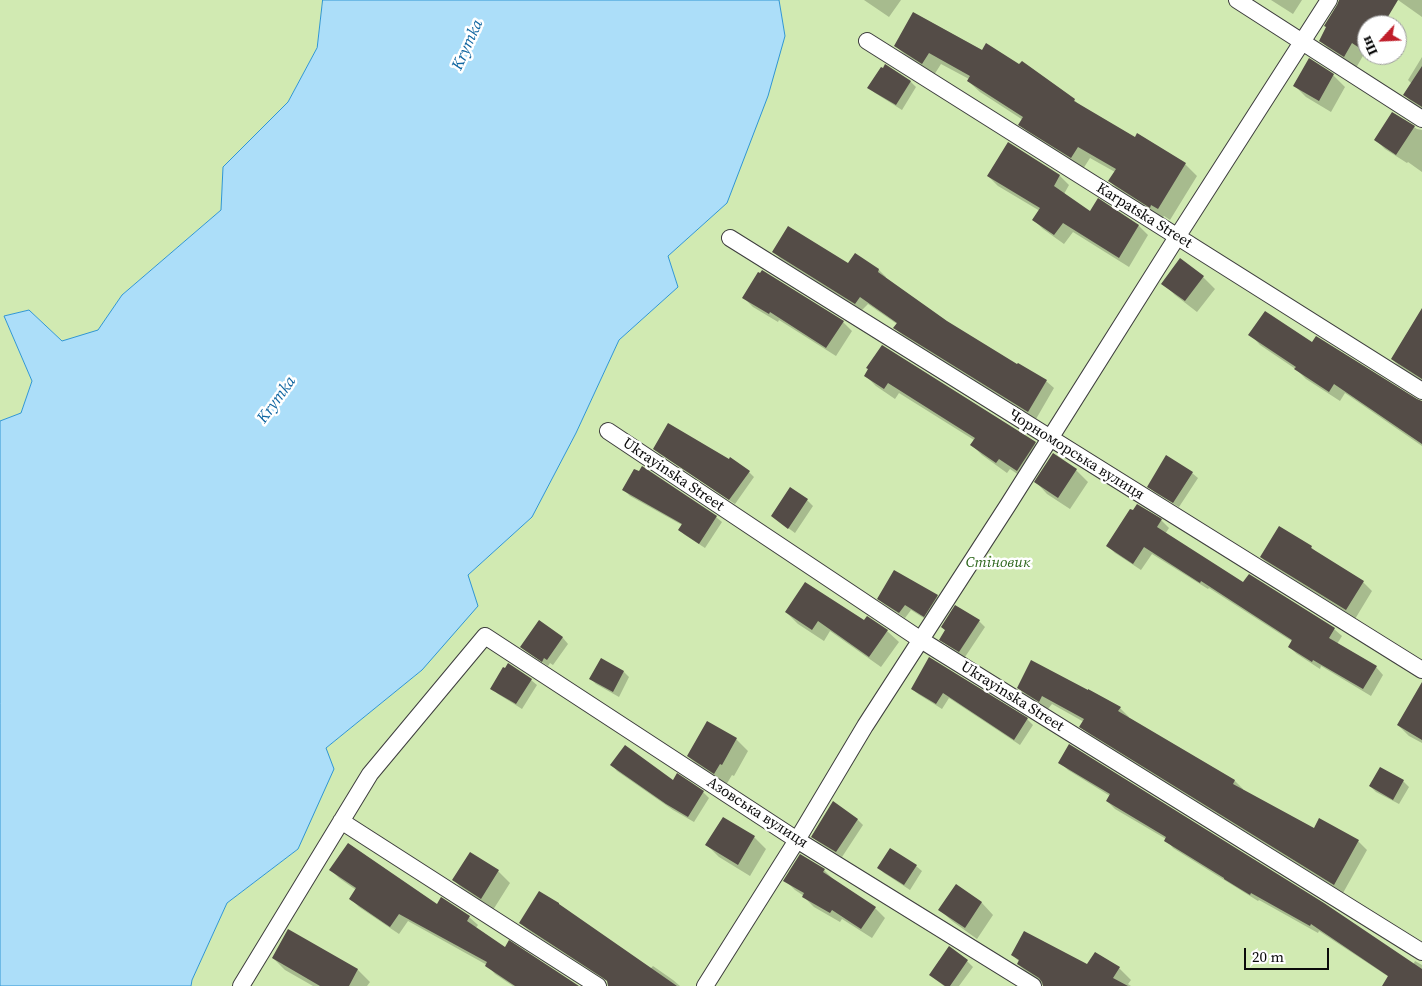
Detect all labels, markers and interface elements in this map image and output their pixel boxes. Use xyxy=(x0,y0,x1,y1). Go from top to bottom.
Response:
north arrow xyxy=(1357,15,1407,65)
water label: Krymka xyxy=(448,17,488,73)
text: Пн xyxy=(1356,33,1383,59)
street label: Karpatska Street xyxy=(1093,179,1195,253)
water label: Krymka xyxy=(254,373,300,427)
street label: Чорноморська вулиця xyxy=(1005,406,1147,504)
street label: Ukrayinska Street xyxy=(619,434,727,516)
park label: Стіновик xyxy=(966,554,1030,572)
street label: Ukrayinska Street xyxy=(957,658,1067,736)
street label: Азовська вулиця xyxy=(703,774,811,852)
scale bar xyxy=(1247,938,1332,970)
text: 20 m xyxy=(1252,946,1284,967)

